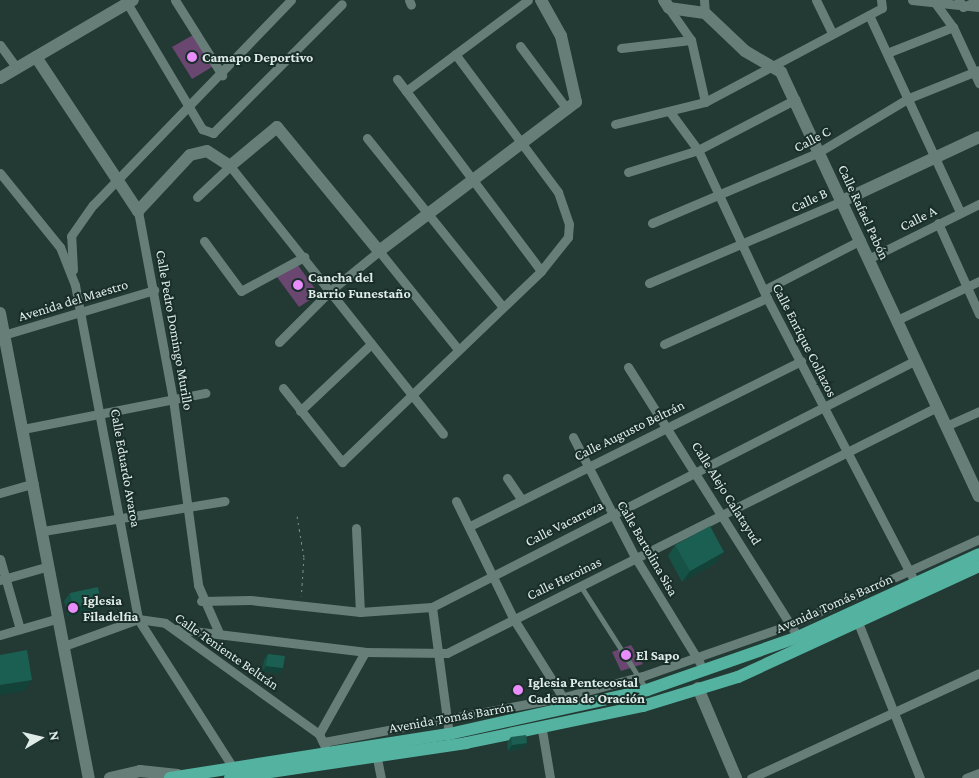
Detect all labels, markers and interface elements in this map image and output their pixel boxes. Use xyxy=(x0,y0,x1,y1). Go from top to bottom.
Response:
place label: Camapo Deportivo xyxy=(202,49,313,65)
marker: Camapo Deportivo xyxy=(186,51,198,63)
street label: Calle C xyxy=(791,122,833,156)
street label: Calle Rafael Pabón xyxy=(835,162,893,262)
street label: Calle B xyxy=(788,184,830,216)
street label: Calle A xyxy=(897,202,939,234)
street label: Calle Pedro Domingo Murillo xyxy=(153,249,197,411)
place label: Cancha del Barrio Funestaño xyxy=(308,269,411,302)
street label: Avenida del Maestro xyxy=(16,275,130,325)
marker: Cancha del Barrio Funestaño xyxy=(292,279,304,291)
street label: Calle Enrique Collazos xyxy=(769,280,841,400)
street label: Calle Augusto Beltrán xyxy=(571,396,687,464)
street label: Calle Eduardo Avaroa xyxy=(107,408,145,528)
street label: Calle Alejo Calatayud xyxy=(688,438,766,548)
street label: Calle Vacarreza xyxy=(522,496,606,550)
street label: Calle Bartolina Sisa xyxy=(614,497,682,599)
street label: Calle Heroinas xyxy=(524,553,604,603)
street label: Avenida Tomás Barrón xyxy=(773,570,895,636)
place label: Iglesia Filadelfia xyxy=(83,592,138,624)
marker: Iglesia Filadelfia xyxy=(67,602,79,614)
street label: Calle Teniente Beltrán xyxy=(172,609,282,693)
place label: El Sapo xyxy=(636,647,680,663)
marker: El Sapo xyxy=(620,649,632,661)
place label: Iglesia Pentecostal Cadenas de Oración xyxy=(528,674,645,706)
marker: Iglesia Pentecostal Cadenas de Oración xyxy=(512,684,524,696)
street label: Avenida Tomás Barrón xyxy=(388,698,514,736)
north arrow xyxy=(15,713,65,763)
text: N xyxy=(46,730,63,742)

